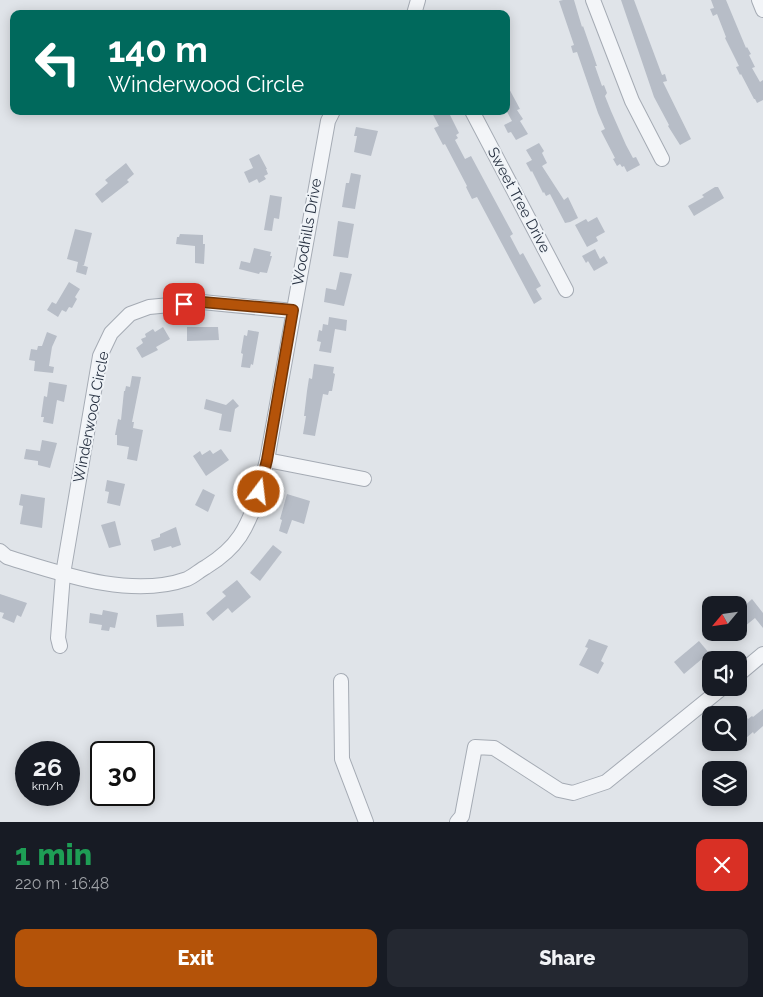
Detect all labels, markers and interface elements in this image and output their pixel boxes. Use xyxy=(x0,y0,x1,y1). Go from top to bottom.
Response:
text: 140 m xyxy=(108,29,208,70)
icon: left xyxy=(25,30,90,95)
text: Winderwood Circle xyxy=(108,71,304,97)
street label: Sweet Tree Drive xyxy=(484,144,554,256)
street label: Woodhills Drive xyxy=(289,177,325,287)
pin xyxy=(163,283,205,325)
icon: arrive xyxy=(170,290,198,318)
street label: Winderwood Circle xyxy=(69,349,113,484)
position arrow xyxy=(232,465,284,517)
north arrow xyxy=(702,596,748,641)
map controls xyxy=(702,596,747,806)
button: sound xyxy=(702,651,747,696)
button: search xyxy=(702,706,747,751)
speed limit sign: 30 xyxy=(90,741,155,806)
text: 26 xyxy=(33,752,62,782)
button: layers xyxy=(702,761,747,806)
text: km/h xyxy=(32,779,63,793)
text: 1 min xyxy=(15,837,92,872)
button: close xyxy=(696,839,748,891)
text: 220 m · 16:48 xyxy=(15,874,109,893)
button: Exit xyxy=(15,929,377,987)
button: Share xyxy=(387,929,748,987)

